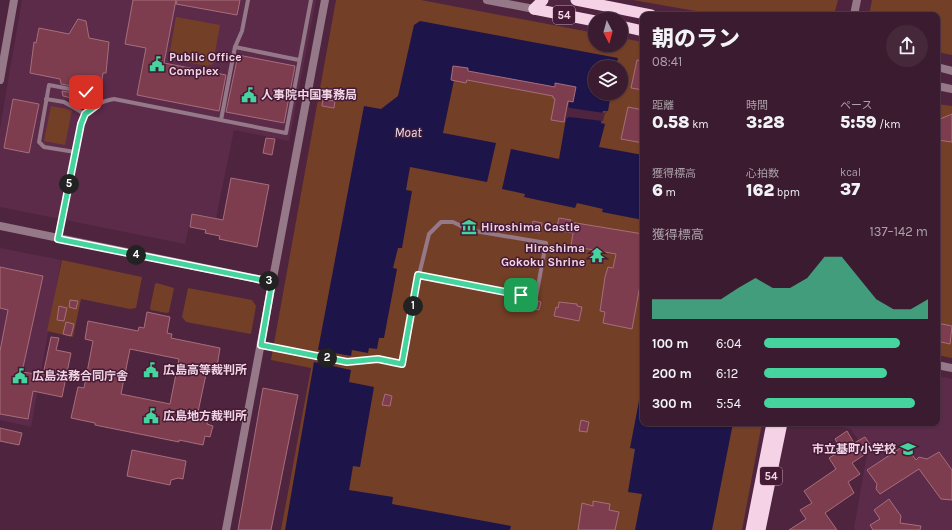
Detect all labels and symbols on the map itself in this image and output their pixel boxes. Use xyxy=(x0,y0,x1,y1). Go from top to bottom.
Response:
road number: 54 xyxy=(553,6,575,24)
north arrow xyxy=(588,12,628,52)
place label: Public Office Complex xyxy=(169,50,242,78)
public building icon: Public Office Complex xyxy=(148,55,166,73)
pin xyxy=(69,75,103,109)
public building icon: 人事院中国事務局 xyxy=(240,86,258,104)
place label: 人事院中国事務局 xyxy=(261,88,357,102)
water label: Moat xyxy=(394,125,422,140)
pin: 5 xyxy=(59,174,79,194)
museum icon: Hiroshima Castle xyxy=(460,218,478,236)
place label: Hiroshima Castle xyxy=(481,220,580,234)
place label: Hiroshima Gokoku Shrine xyxy=(501,241,585,269)
pin: 4 xyxy=(126,245,146,265)
temple icon: Hiroshima Gokoku Shrine xyxy=(588,246,606,264)
pin: 3 xyxy=(259,271,279,291)
pin xyxy=(504,278,538,312)
pin: 1 xyxy=(403,296,423,316)
pin: 2 xyxy=(317,348,337,368)
public building icon: 広島高等裁判所 xyxy=(142,361,160,379)
place label: 広島高等裁判所 xyxy=(163,363,247,377)
public building icon: 広島法務合同庁舎 xyxy=(11,367,29,385)
place label: 広島法務合同庁舎 xyxy=(32,369,128,383)
public building icon: 広島地方裁判所 xyxy=(142,407,160,425)
place label: 広島地方裁判所 xyxy=(163,409,247,423)
school or university icon: 市立基町小学校 xyxy=(899,440,917,458)
place label: 市立基町小学校 xyxy=(812,442,896,456)
road number: 54 xyxy=(760,467,782,485)

